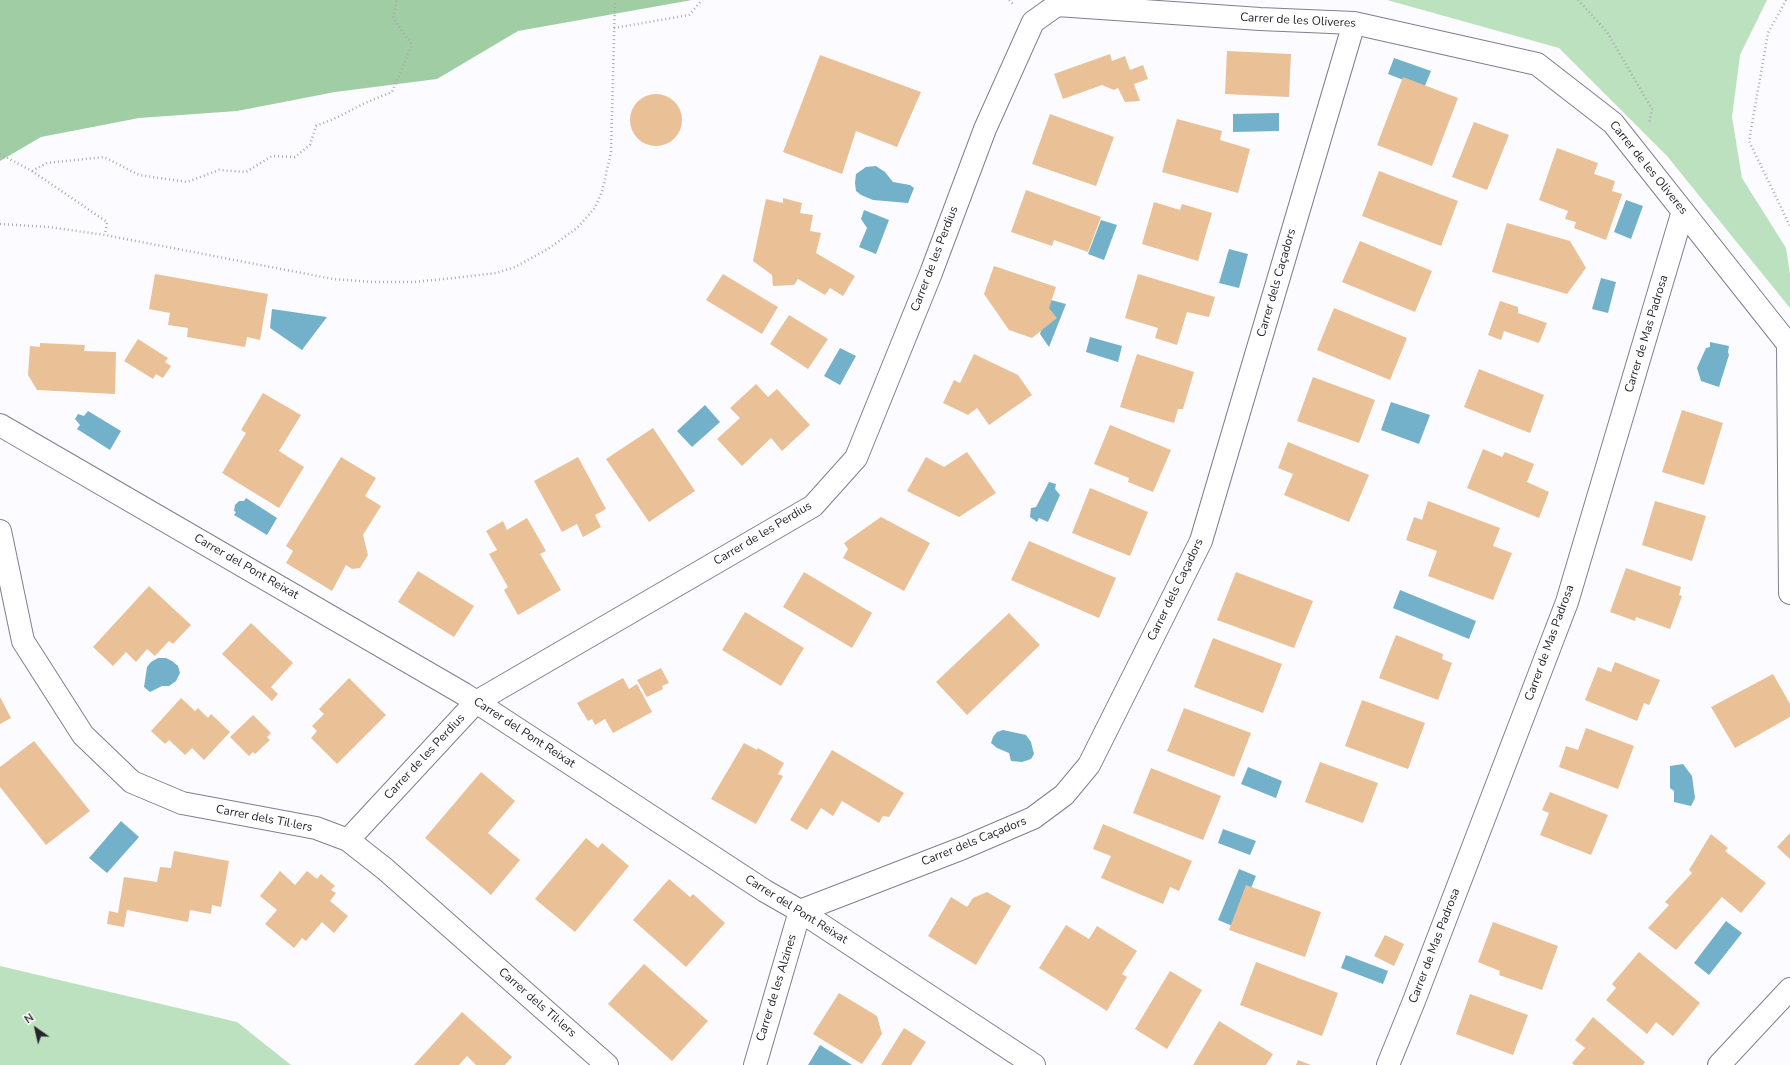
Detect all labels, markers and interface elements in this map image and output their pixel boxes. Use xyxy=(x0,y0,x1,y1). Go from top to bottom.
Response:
street label: Carrer de les Oliveres xyxy=(1240,11,1356,31)
street label: Carrer de les Oliveres xyxy=(1606,118,1690,218)
street label: Carrer de les Perdius xyxy=(908,204,962,314)
street label: Carrer dels Caçadors xyxy=(1255,227,1299,339)
street label: Carrer de Mas Padrosa xyxy=(1622,273,1672,395)
street label: Carrer de les Perdius xyxy=(711,499,815,569)
street label: Carrer del Pont Reixat xyxy=(191,531,301,603)
street label: Carrer dels Caçadors xyxy=(1145,536,1207,644)
street label: Carrer de Mas Padrosa xyxy=(1522,583,1578,703)
street label: Carrer del Pont Reixat xyxy=(470,695,578,771)
street label: Carrer de les Perdius xyxy=(382,711,468,803)
street label: Carrer dels Til·lers xyxy=(214,803,314,835)
street label: Carrer dels Caçadors xyxy=(919,814,1029,870)
street label: Carrer del Pont Reixat xyxy=(742,872,850,948)
street label: Carrer de Mas Padrosa xyxy=(1406,886,1464,1006)
street label: Carrer de les Alzines xyxy=(754,933,800,1043)
street label: Carrer dels Til·lers xyxy=(495,965,579,1041)
north arrow xyxy=(16,1009,56,1049)
text: N xyxy=(21,1010,37,1027)

